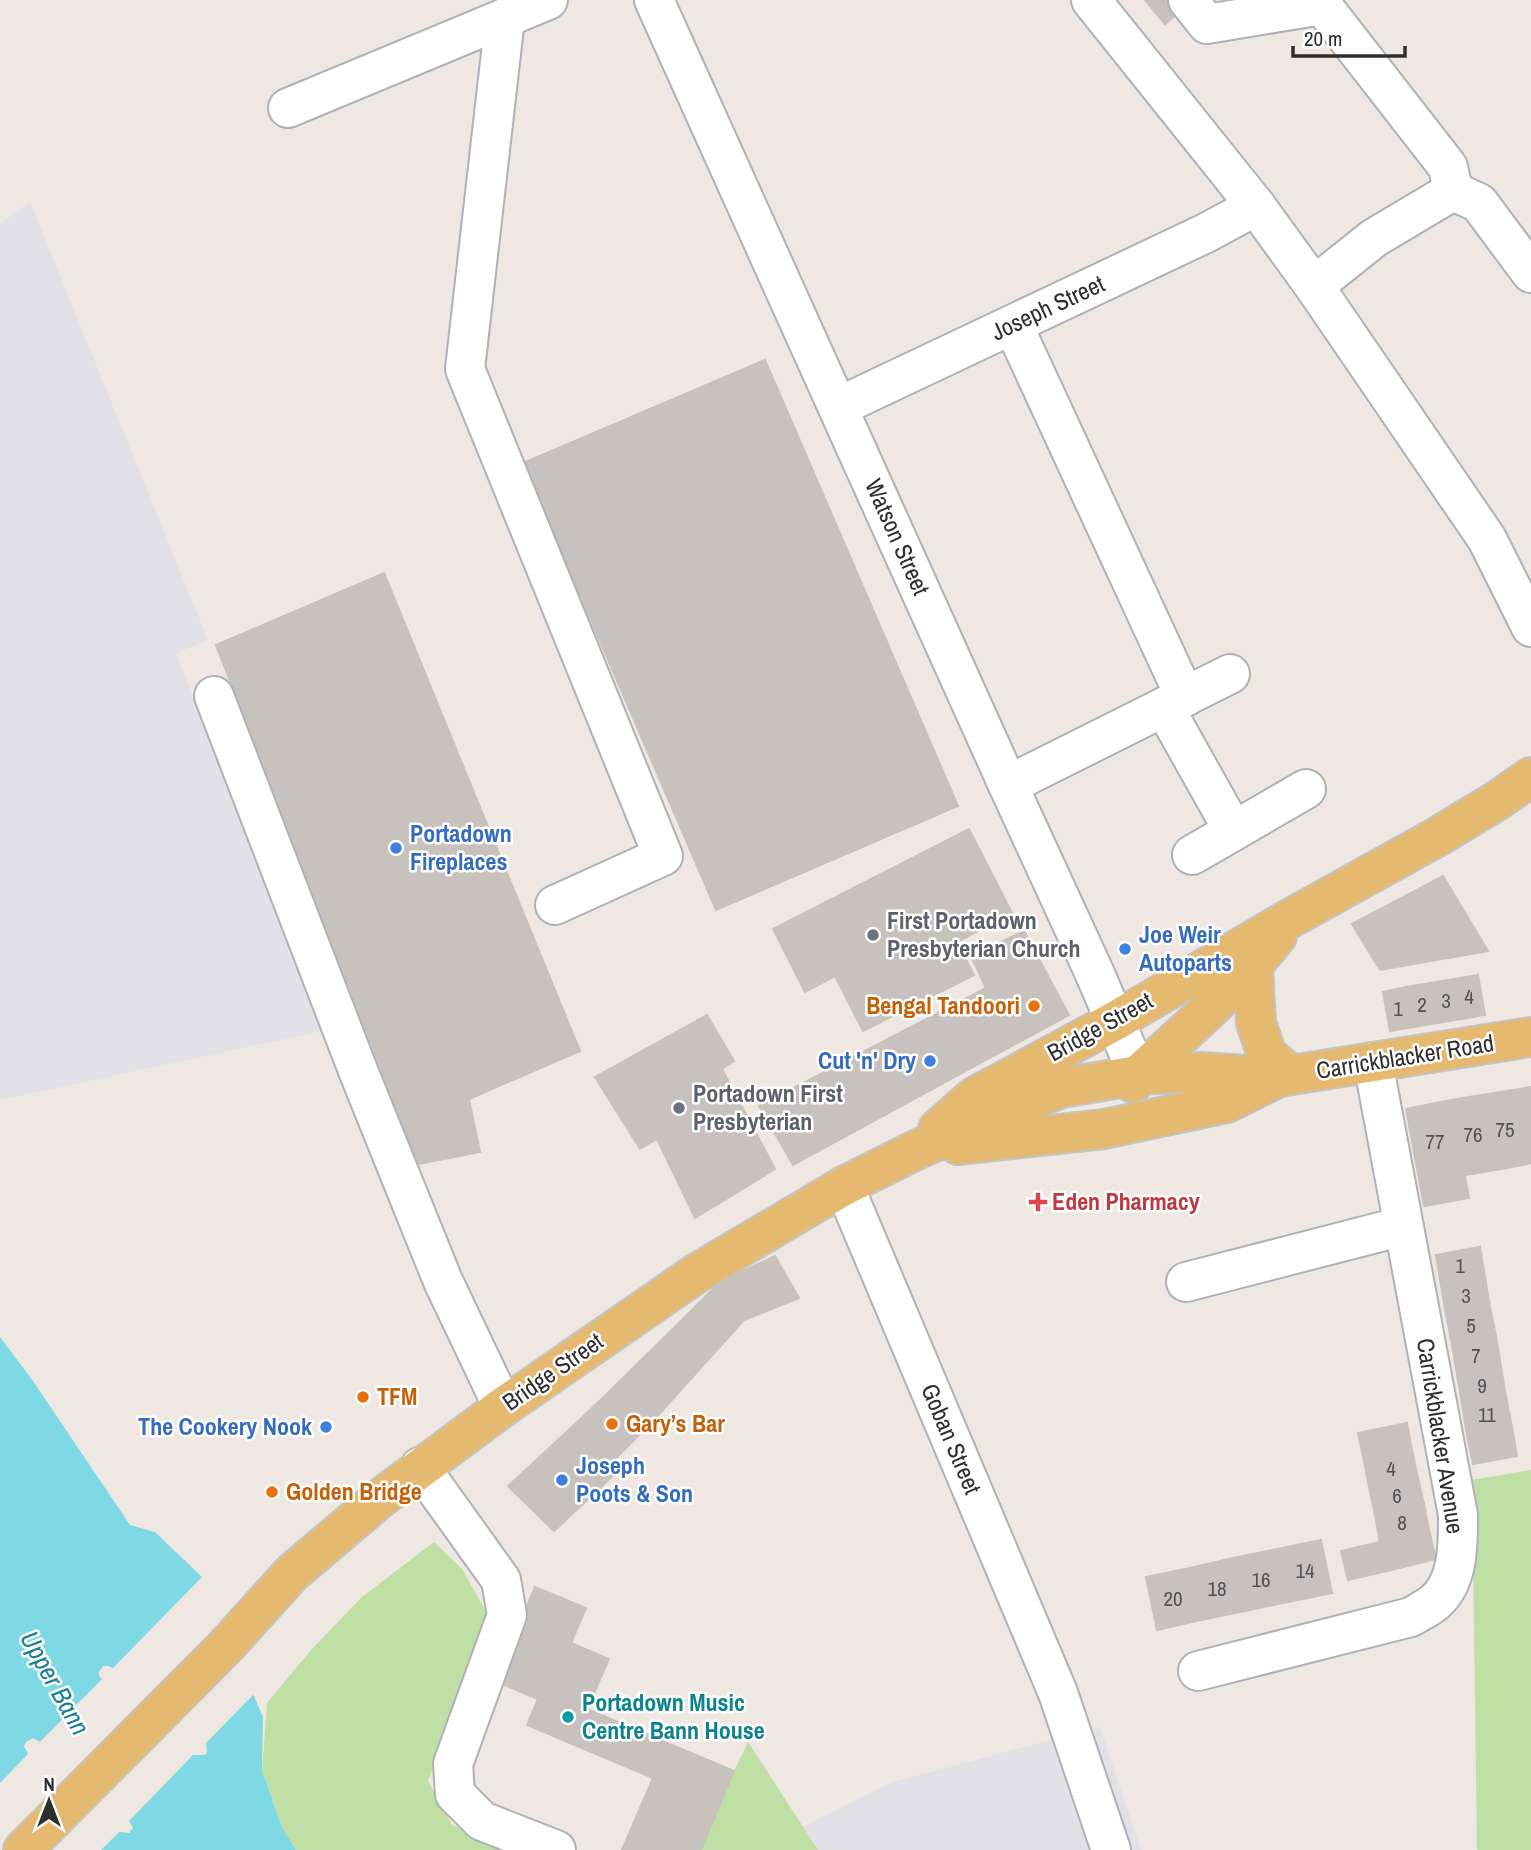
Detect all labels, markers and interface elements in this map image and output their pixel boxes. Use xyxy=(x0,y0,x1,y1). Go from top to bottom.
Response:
scale bar xyxy=(1293,14,1405,58)
text: 20 m xyxy=(1304,24,1342,53)
street label: Joseph Street xyxy=(986,267,1110,347)
street label: Watson Street xyxy=(858,473,938,600)
place label: Portadown Fireplaces xyxy=(410,817,512,877)
marker: Portadown Fireplaces xyxy=(388,840,404,856)
place label: First Portadown Presbyterian Church xyxy=(887,904,1081,964)
place label: Joe Weir Autoparts xyxy=(1139,918,1232,978)
marker: First Portadown Presbyterian Church xyxy=(865,927,881,943)
marker: Joe Weir Autoparts xyxy=(1117,941,1133,957)
house number: 4 xyxy=(1464,982,1474,1011)
street label: Bridge Street xyxy=(1041,984,1158,1068)
house number: 3 xyxy=(1441,986,1451,1015)
place label: Bengal Tandoori xyxy=(866,989,1020,1021)
house number: 2 xyxy=(1417,990,1427,1019)
house number: 1 xyxy=(1393,994,1403,1023)
marker: Bengal Tandoori xyxy=(1026,998,1042,1014)
street label: Carrickblacker Road xyxy=(1314,1026,1496,1086)
place label: Cut 'n' Dry xyxy=(818,1044,916,1076)
marker: Cut 'n' Dry xyxy=(922,1053,938,1069)
place label: Portadown First Presbyterian xyxy=(693,1077,843,1137)
marker: Portadown First Presbyterian xyxy=(671,1100,687,1116)
house number: 75 xyxy=(1495,1115,1515,1144)
house number: 76 xyxy=(1463,1120,1483,1149)
house number: 77 xyxy=(1425,1127,1445,1156)
place label: Eden Pharmacy xyxy=(1052,1185,1200,1217)
marker: Eden Pharmacy xyxy=(1030,1194,1046,1210)
house number: 1 xyxy=(1455,1251,1465,1280)
house number: 3 xyxy=(1461,1281,1471,1310)
house number: 5 xyxy=(1466,1311,1476,1340)
street label: Bridge Street xyxy=(496,1325,610,1418)
street label: Carrickblacker Avenue xyxy=(1410,1336,1472,1536)
house number: 7 xyxy=(1471,1341,1481,1370)
house number: 9 xyxy=(1477,1371,1487,1400)
street label: Goban Street xyxy=(914,1378,990,1499)
place label: TFM xyxy=(377,1380,417,1412)
marker: TFM xyxy=(355,1389,371,1405)
house number: 11 xyxy=(1478,1400,1496,1429)
place label: Gary’s Bar xyxy=(626,1407,725,1439)
place label: The Cookery Nook xyxy=(138,1410,312,1442)
marker: Gary’s Bar xyxy=(604,1416,620,1432)
marker: The Cookery Nook xyxy=(318,1419,334,1435)
place label: Joseph Poots & Son xyxy=(576,1449,693,1509)
house number: 4 xyxy=(1386,1454,1396,1483)
marker: Joseph Poots & Son xyxy=(554,1472,570,1488)
place label: Golden Bridge xyxy=(286,1475,422,1507)
house number: 6 xyxy=(1392,1481,1402,1510)
marker: Golden Bridge xyxy=(264,1484,280,1500)
house number: 8 xyxy=(1397,1508,1407,1537)
house number: 14 xyxy=(1295,1556,1315,1585)
house number: 16 xyxy=(1251,1565,1271,1594)
house number: 18 xyxy=(1207,1574,1227,1603)
house number: 20 xyxy=(1163,1584,1183,1613)
water label: Upper Bann xyxy=(13,1625,98,1741)
place label: Portadown Music Centre Bann House xyxy=(582,1686,765,1746)
marker: Portadown Music Centre Bann House xyxy=(560,1709,576,1725)
north arrow xyxy=(14,1766,84,1836)
text: N xyxy=(43,1771,55,1797)

